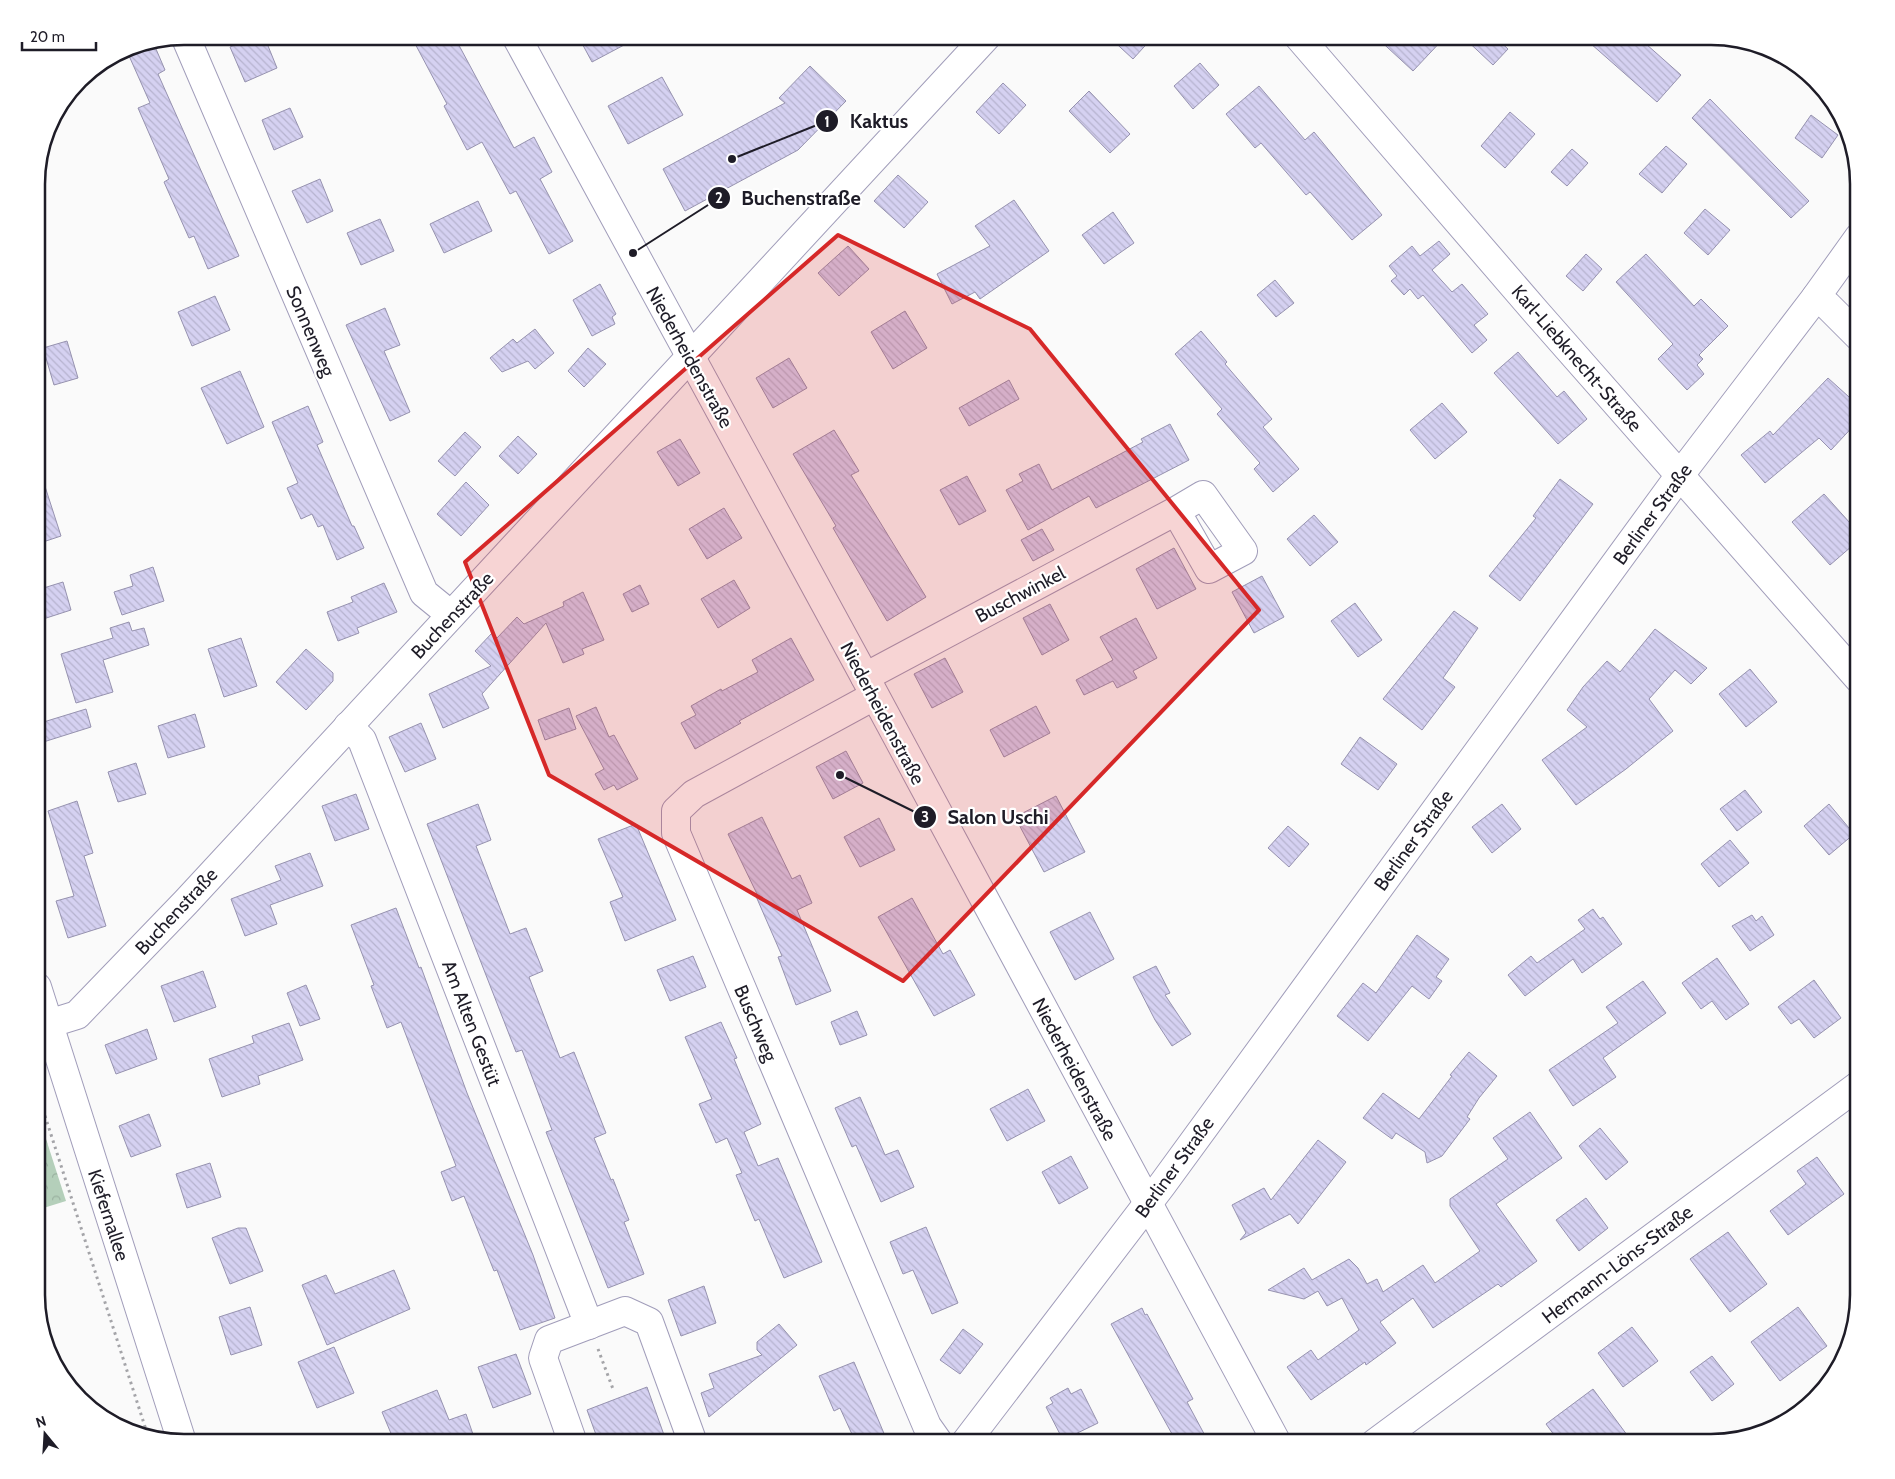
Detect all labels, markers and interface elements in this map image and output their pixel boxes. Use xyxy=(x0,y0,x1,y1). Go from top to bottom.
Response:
scale bar xyxy=(22,20,96,52)
text: 20 m xyxy=(30,28,65,46)
callout: Kaktus xyxy=(815,104,918,139)
text: Kaktus xyxy=(850,109,908,133)
text: 1 xyxy=(824,113,830,131)
callout: Buchenstraße xyxy=(706,180,871,215)
text: Buchenstraße xyxy=(741,186,861,210)
text: 2 xyxy=(715,189,723,207)
street label: Karl-Liebknecht-Straße xyxy=(1507,280,1647,437)
street label: Sonnenweg xyxy=(281,283,340,380)
street label: Niederheidenstraße xyxy=(641,283,738,432)
street label: Berliner Straße xyxy=(1608,459,1697,569)
street label: Buschwinkel xyxy=(971,561,1070,628)
street label: Buchenstraße xyxy=(406,567,499,664)
street label: Niederheidenstraße xyxy=(835,638,930,789)
street label: Berliner Straße xyxy=(1369,785,1458,895)
callout: Salon Uschi xyxy=(913,799,1059,834)
text: Salon Uschi xyxy=(947,805,1049,829)
text: 3 xyxy=(921,808,929,826)
street label: Buchenstraße xyxy=(130,863,223,960)
street label: Am Alten Gestüt xyxy=(437,957,506,1090)
street label: Buschweg xyxy=(729,982,782,1065)
street label: Niederheidenstraße xyxy=(1027,994,1122,1145)
street label: Berliner Straße xyxy=(1130,1112,1219,1222)
street label: Kiefernallee xyxy=(83,1166,134,1264)
street label: Hermann-Löns-Straße xyxy=(1537,1200,1697,1329)
north arrow xyxy=(20,1409,70,1459)
text: N xyxy=(33,1412,48,1432)

